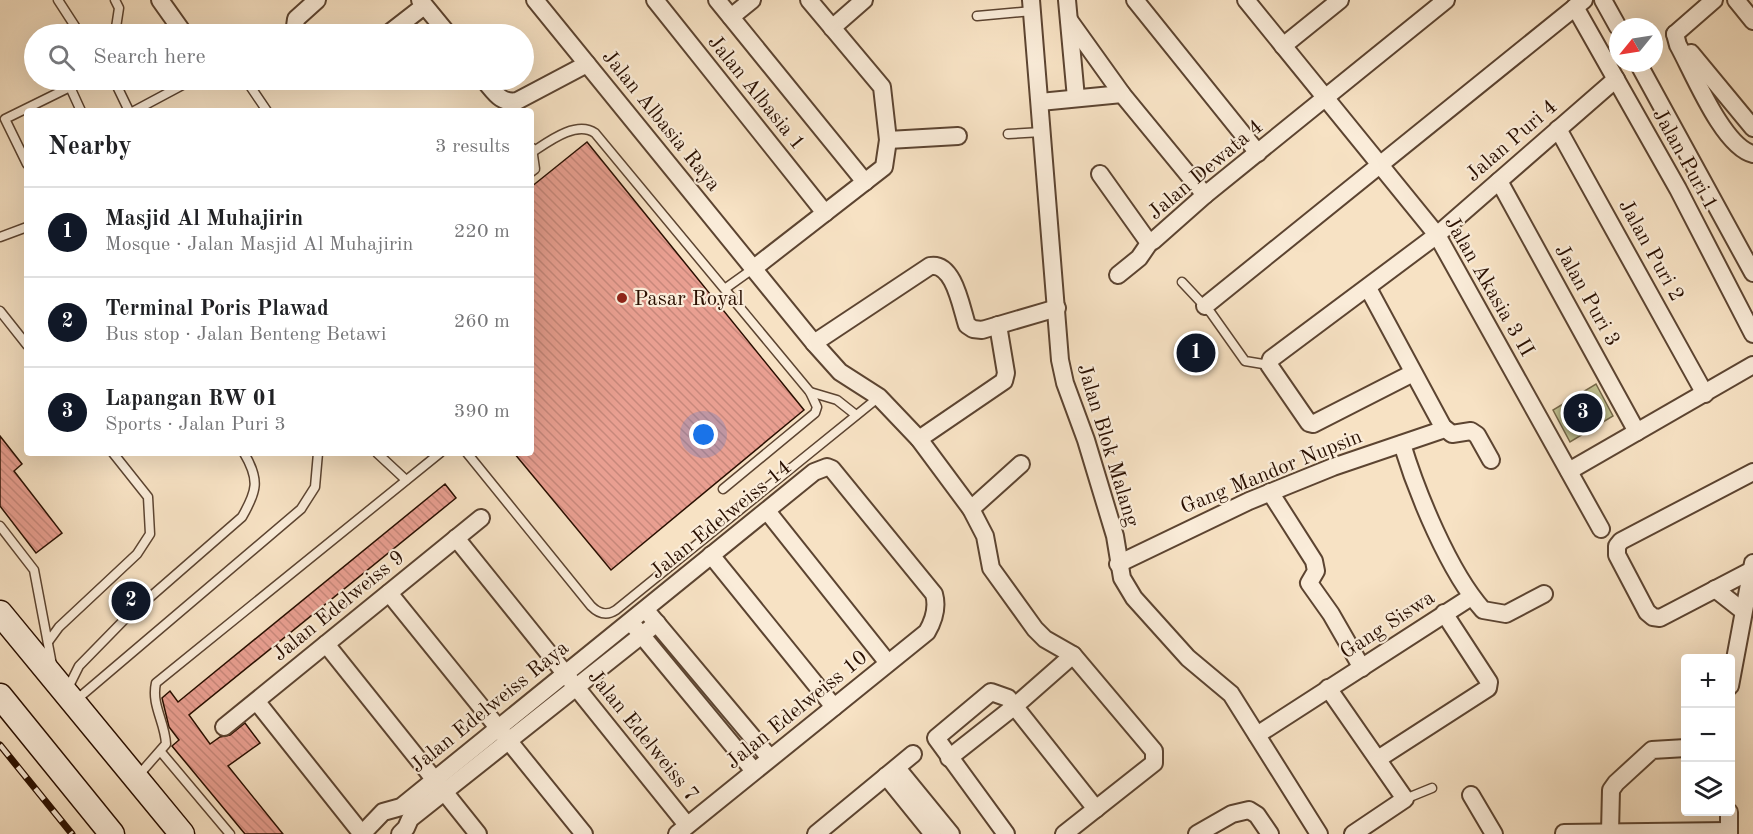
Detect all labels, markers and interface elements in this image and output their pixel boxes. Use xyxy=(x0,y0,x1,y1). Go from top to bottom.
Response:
north arrow xyxy=(1609,18,1663,72)
search box xyxy=(24,24,534,90)
street label: Jalan Albasia 1 xyxy=(703,32,808,154)
icon: search xyxy=(45,41,78,74)
text: Search here xyxy=(93,46,206,68)
street label: Jalan Albasia Raya xyxy=(598,46,724,195)
street label: Jalan Puri 4 xyxy=(1463,96,1561,186)
street label: Jalan Puri 1 xyxy=(1648,105,1721,214)
street label: Jalan Dewata 4 xyxy=(1145,116,1267,224)
text: Nearby xyxy=(48,134,132,160)
text: 3 results xyxy=(435,137,510,157)
street label: Jalan Puri 2 xyxy=(1614,196,1687,305)
text: Masjid Al Muhajirin xyxy=(105,208,303,230)
street label: Jalan Akasia 3 II xyxy=(1440,213,1537,360)
text: 1 xyxy=(62,222,73,242)
text: 220 m xyxy=(454,222,510,242)
text: Mosque · Jalan Masjid Al Muhajirin xyxy=(105,235,413,255)
street label: Jalan Puri 3 xyxy=(1550,241,1623,350)
place label: Pasar Royal xyxy=(634,289,744,310)
marker: Pasar Royal xyxy=(615,291,629,305)
text: Terminal Poris Plawad xyxy=(105,298,329,320)
text: 2 xyxy=(62,312,73,332)
text: 260 m xyxy=(454,312,510,332)
text: Bus stop · Jalan Benteng Betawi xyxy=(105,325,386,345)
pin: 1 xyxy=(1176,330,1216,376)
street label: Jalan Blok Malang xyxy=(1073,362,1143,530)
text: Lapangan RW 01 xyxy=(105,388,278,410)
pin: 3 xyxy=(1564,390,1602,436)
text: 3 xyxy=(62,402,73,422)
text: 390 m xyxy=(454,402,510,422)
text: Sports · Jalan Puri 3 xyxy=(105,415,286,435)
your location xyxy=(689,420,718,449)
street label: Gang Mandor Nupsin xyxy=(1178,426,1365,518)
street label: Jalan Edelweiss 14 xyxy=(646,457,795,583)
street label: Jalan Edelweiss 9 xyxy=(269,547,409,666)
pin: 2 xyxy=(112,578,150,624)
street label: Gang Siswa xyxy=(1337,587,1439,663)
street label: Jalan Edelweiss Raya xyxy=(407,637,573,777)
street label: Jalan Edelweiss 10 xyxy=(722,647,871,773)
map controls xyxy=(1681,654,1735,816)
button: + xyxy=(1681,654,1735,708)
street label: Jalan Edelweiss 7 xyxy=(583,666,702,806)
button: − xyxy=(1681,708,1735,762)
button: layers xyxy=(1681,762,1735,816)

